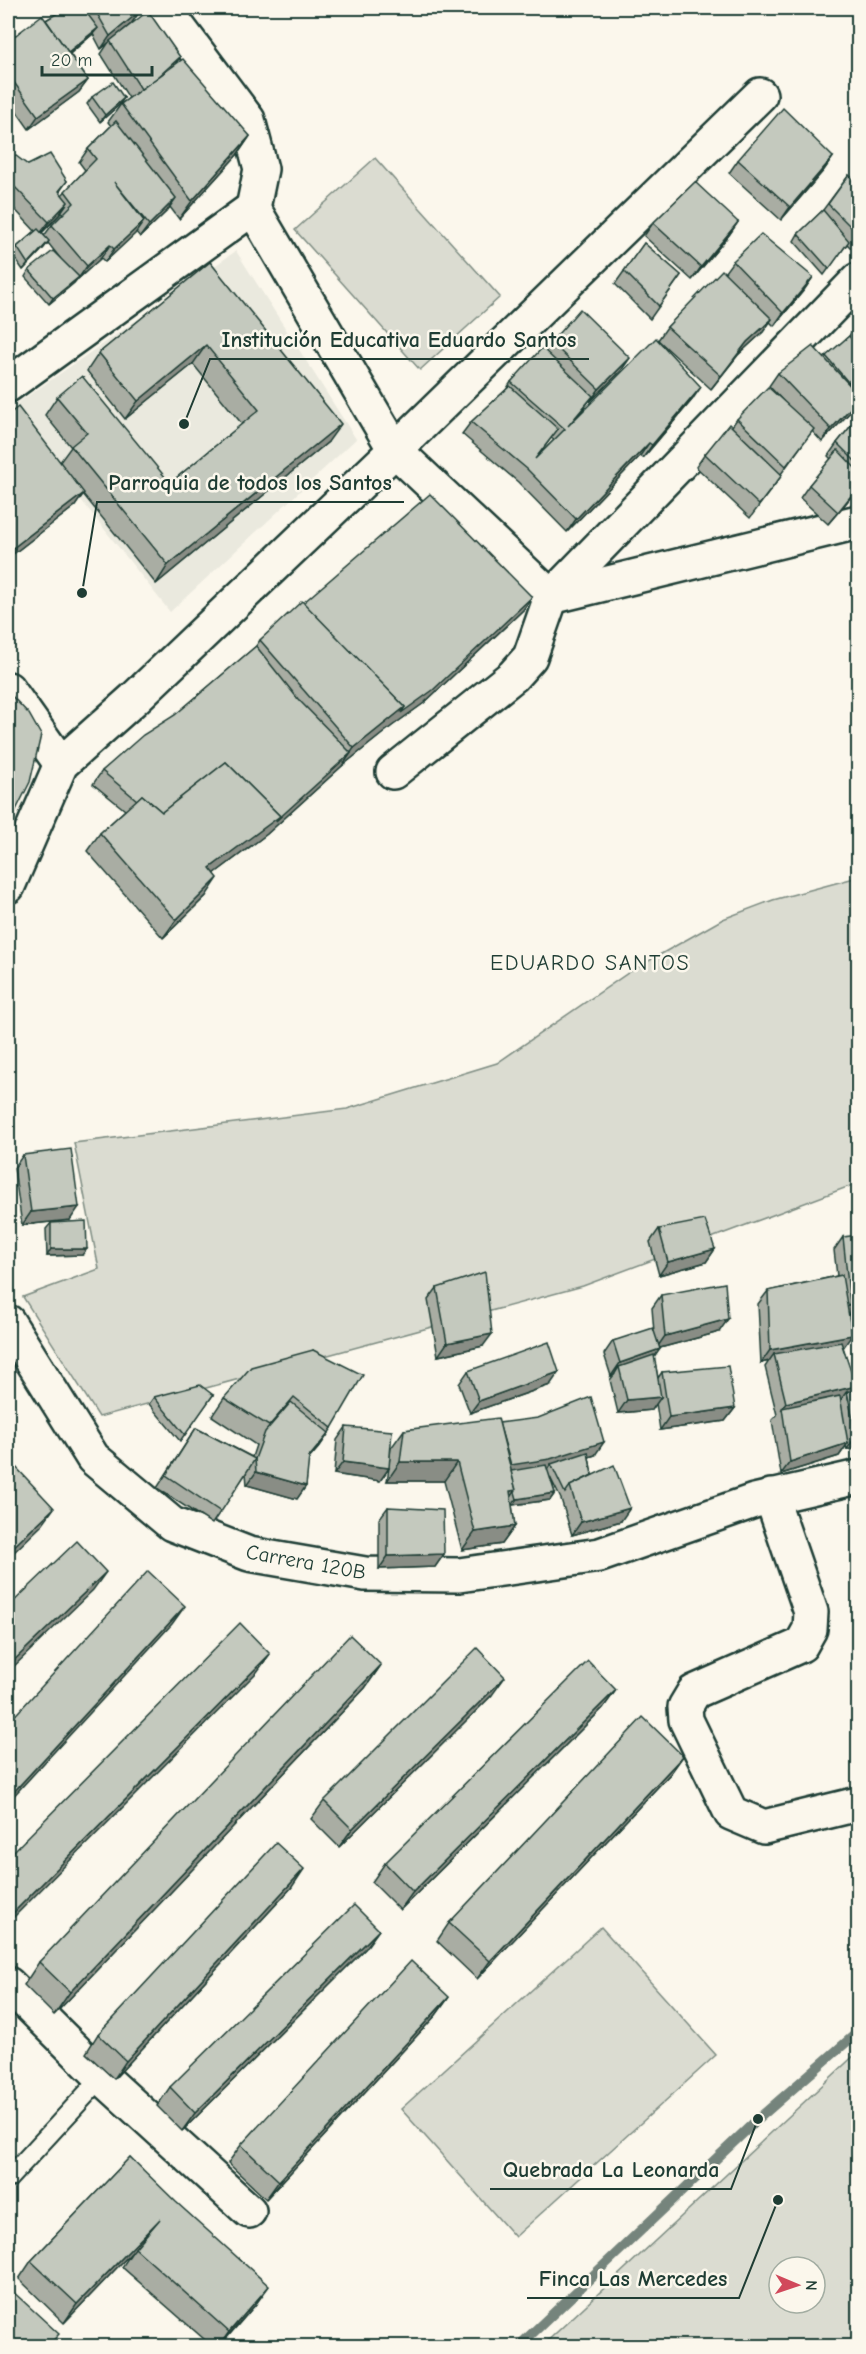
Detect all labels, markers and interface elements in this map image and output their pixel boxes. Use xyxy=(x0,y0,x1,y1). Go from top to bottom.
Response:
scale bar xyxy=(42,39,152,77)
text: 20 m xyxy=(51,50,92,71)
callout: Institución Educativa Eduardo Santos xyxy=(210,319,589,359)
text: Institución Educativa Eduardo Santos xyxy=(222,327,576,353)
callout: Parroquia de todos los Santos xyxy=(97,462,404,502)
text: Parroquia de todos los Santos xyxy=(108,470,392,496)
district label: EDUARDO SANTOS xyxy=(490,950,690,976)
street label: Carrera 120B xyxy=(244,1540,368,1584)
callout: Quebrada La Leonarda xyxy=(490,2149,731,2189)
text: Quebrada La Leonarda xyxy=(503,2157,719,2183)
north arrow xyxy=(767,2255,827,2315)
callout: Finca Las Mercedes xyxy=(527,2258,739,2298)
text: Finca Las Mercedes xyxy=(539,2266,727,2292)
text: N xyxy=(802,2280,820,2291)

